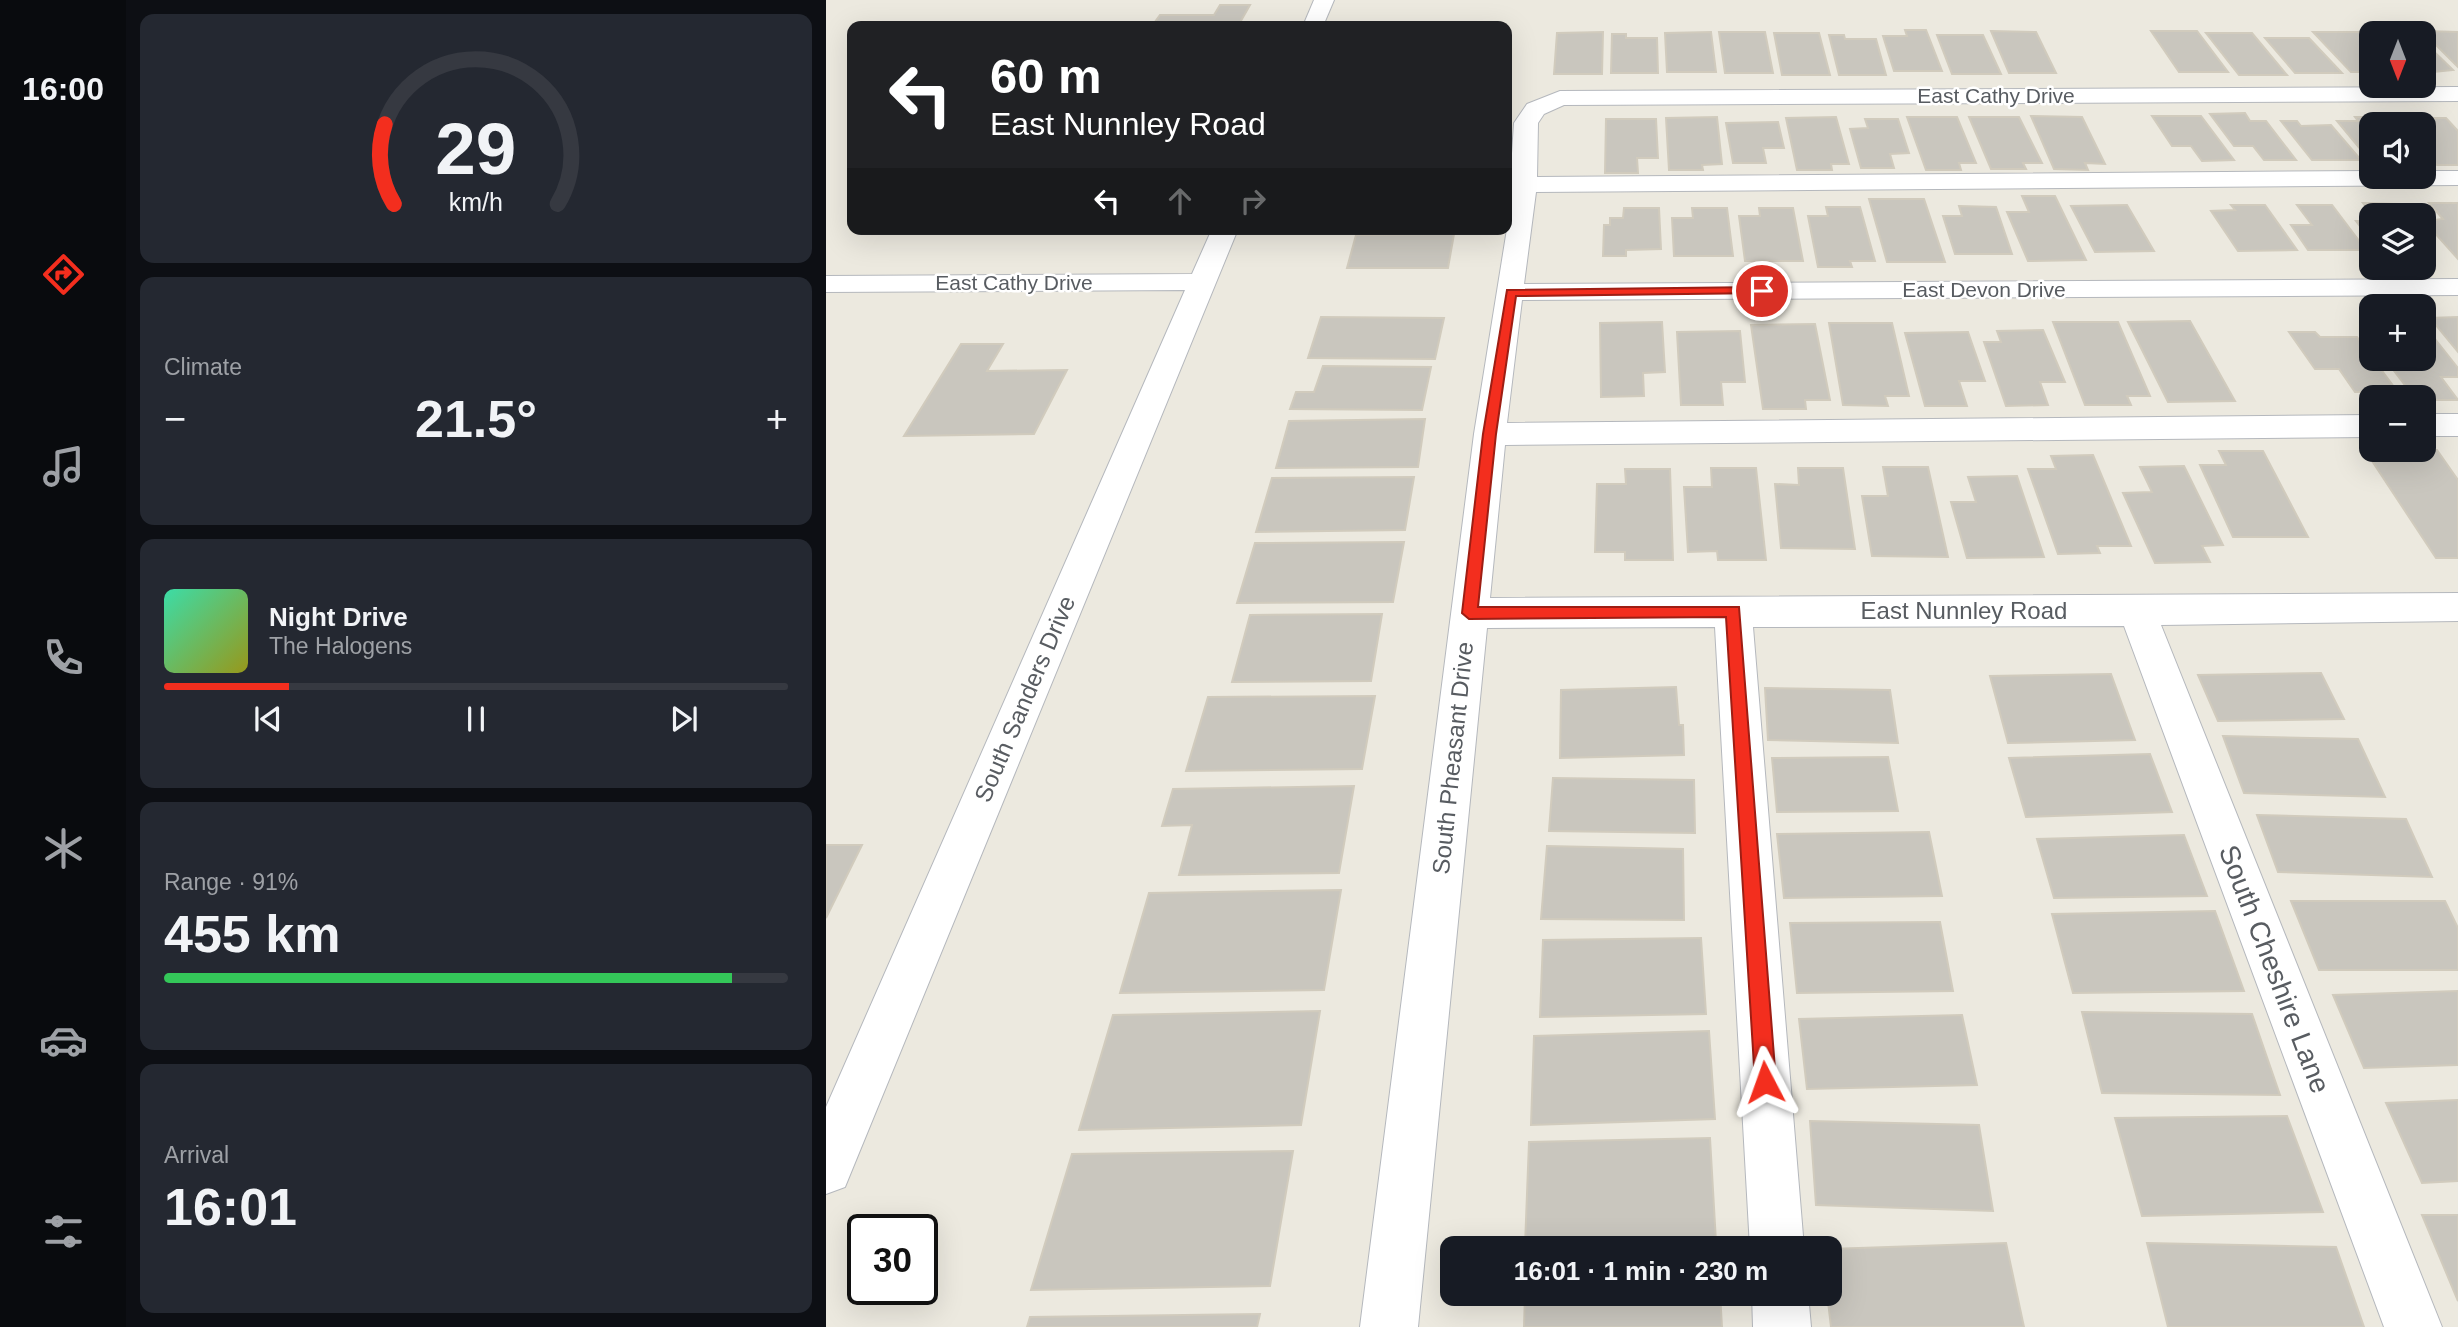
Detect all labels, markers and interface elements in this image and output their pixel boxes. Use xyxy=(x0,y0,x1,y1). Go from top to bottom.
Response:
north arrow xyxy=(2359,21,2436,98)
map controls xyxy=(2359,21,2436,462)
icon: left xyxy=(875,49,966,140)
text: 60 m xyxy=(990,49,1102,103)
text: 16:00 xyxy=(22,71,104,107)
street label: East Cathy Drive xyxy=(1917,84,2075,107)
text: East Nunnley Road xyxy=(990,106,1266,142)
text: 29 xyxy=(436,109,516,190)
button: sound xyxy=(2359,112,2436,189)
icon: left xyxy=(1088,182,1126,220)
icon: ahead xyxy=(1161,182,1199,220)
icon: right xyxy=(1234,182,1272,220)
text: km/h xyxy=(449,188,503,216)
button: layers xyxy=(2359,203,2436,280)
icon: directions xyxy=(39,250,88,299)
pin xyxy=(1732,261,1792,321)
street label: East Cathy Drive xyxy=(935,271,1093,294)
icon: arrive xyxy=(1743,272,1781,310)
street label: East Devon Drive xyxy=(1902,278,2066,301)
button: + xyxy=(2359,294,2436,371)
text: Climate xyxy=(164,354,242,380)
button: − xyxy=(2359,385,2436,462)
text: 21.5° xyxy=(415,390,537,448)
text: − xyxy=(164,398,186,440)
text: + xyxy=(766,398,788,440)
icon: music xyxy=(39,442,88,491)
street label: South Sanders Drive xyxy=(969,592,1080,806)
street label: East Nunnley Road xyxy=(1861,597,2067,624)
text: Night Drive xyxy=(269,602,408,632)
icon: phone xyxy=(39,633,88,682)
text: The Halogens xyxy=(269,633,412,659)
street label: South Pheasant Drive xyxy=(1427,640,1478,875)
icon: previous xyxy=(249,700,287,738)
icon: pause xyxy=(457,700,495,738)
icon: next xyxy=(665,700,703,738)
icon: climate xyxy=(39,824,88,873)
street label: South Cheshire Lane xyxy=(2213,841,2336,1098)
text: Range · 91% xyxy=(164,869,298,895)
text: 455 km xyxy=(164,905,340,963)
icon: car xyxy=(39,1016,88,1065)
position arrow xyxy=(1728,1045,1802,1119)
text: Arrival xyxy=(164,1142,229,1168)
text: 16:01 xyxy=(164,1178,297,1236)
icon: filters xyxy=(39,1207,88,1256)
speed limit sign: 30 xyxy=(847,1214,938,1305)
text: 16:01 · 1 min · 230 m xyxy=(1514,1256,1768,1286)

